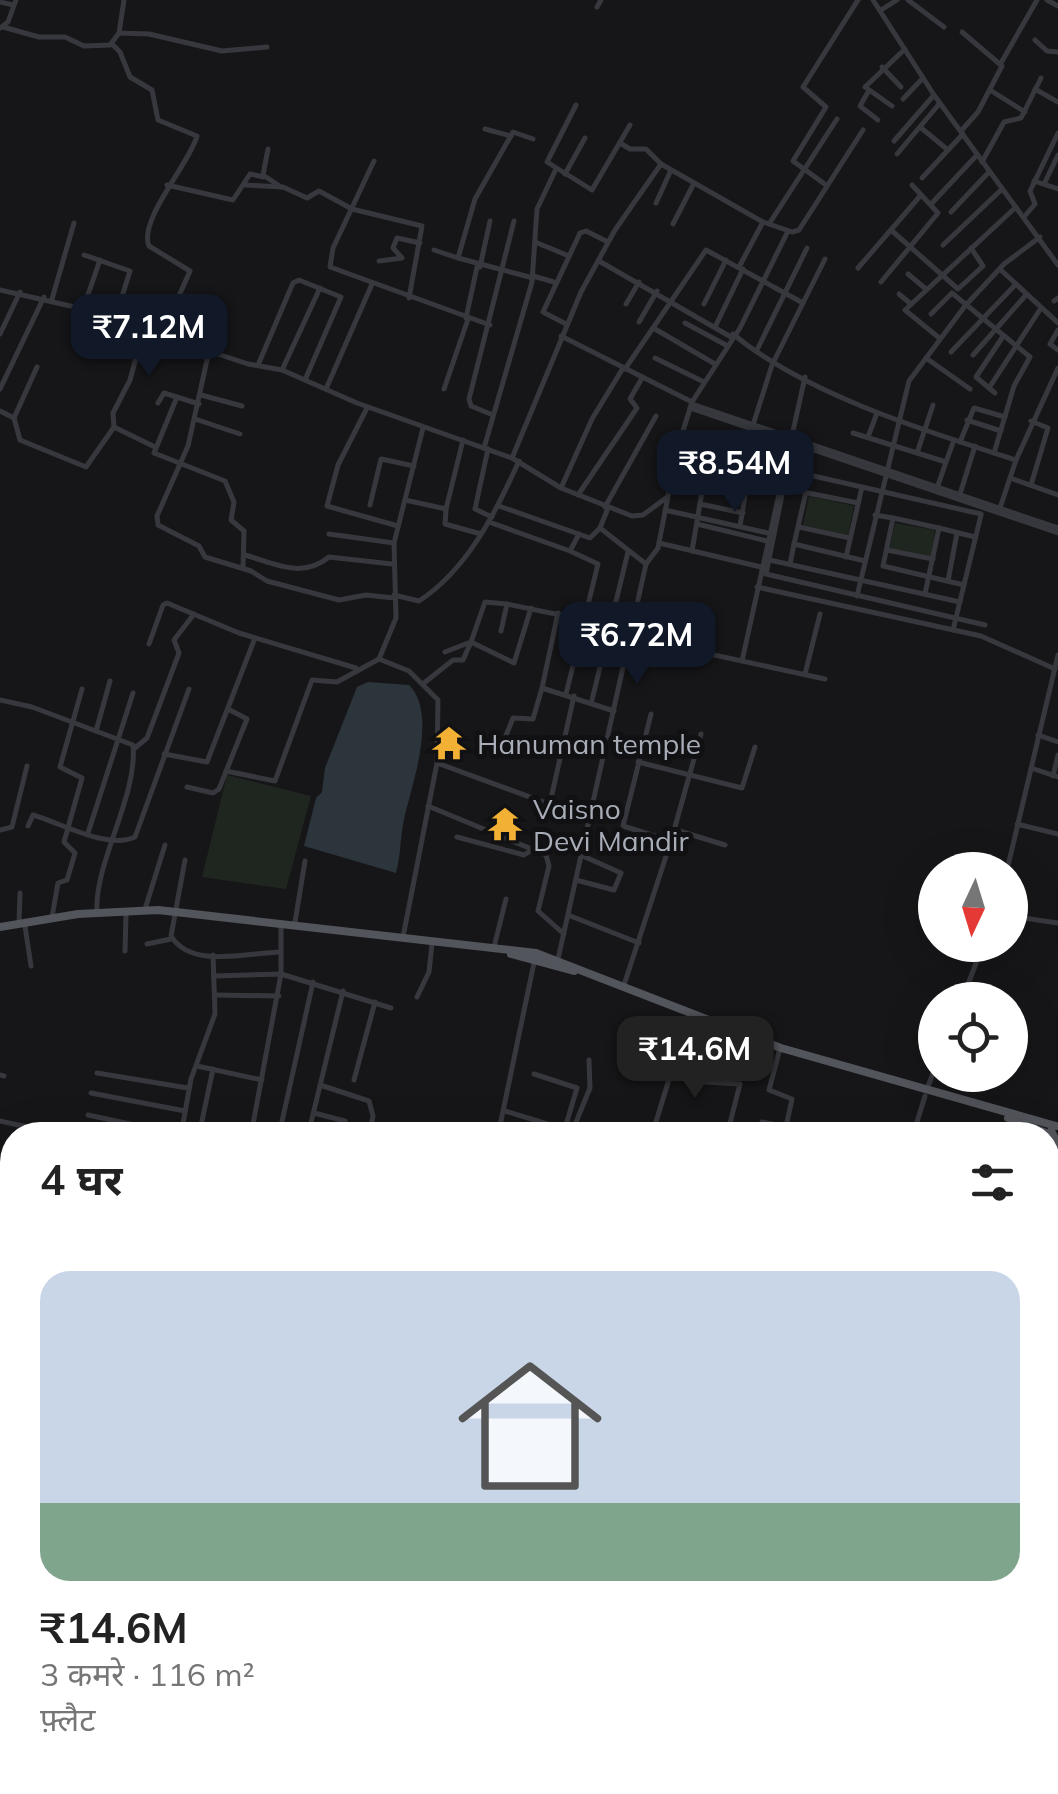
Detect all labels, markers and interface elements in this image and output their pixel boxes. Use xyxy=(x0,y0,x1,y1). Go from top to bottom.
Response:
pin: ₹7.12M xyxy=(68,294,230,379)
text: ₹7.12M xyxy=(93,306,205,346)
pin: ₹8.54M xyxy=(654,430,816,515)
text: ₹8.54M xyxy=(679,442,791,482)
pin: ₹6.72M xyxy=(556,602,718,687)
text: ₹6.72M xyxy=(581,614,693,654)
temple icon: Hanuman temple xyxy=(430,724,468,762)
place label: Hanuman temple xyxy=(477,726,701,761)
place label: Vaisno Devi Mandir xyxy=(533,791,690,858)
temple icon: Vaisno Devi Mandir xyxy=(486,805,524,843)
north arrow xyxy=(918,852,1028,962)
map controls xyxy=(918,852,1028,1092)
button: locate xyxy=(918,982,1028,1092)
pin: ₹14.6M xyxy=(614,1016,776,1101)
text: ₹14.6M xyxy=(639,1028,751,1068)
text: 4 घर xyxy=(40,1153,122,1206)
icon: filters xyxy=(965,1155,1020,1210)
icon: home xyxy=(440,1336,620,1516)
text: ₹14.6M xyxy=(40,1601,188,1654)
text: 3 कमरे · 116 m² xyxy=(40,1654,255,1694)
text: फ़्लैट xyxy=(40,1699,95,1739)

